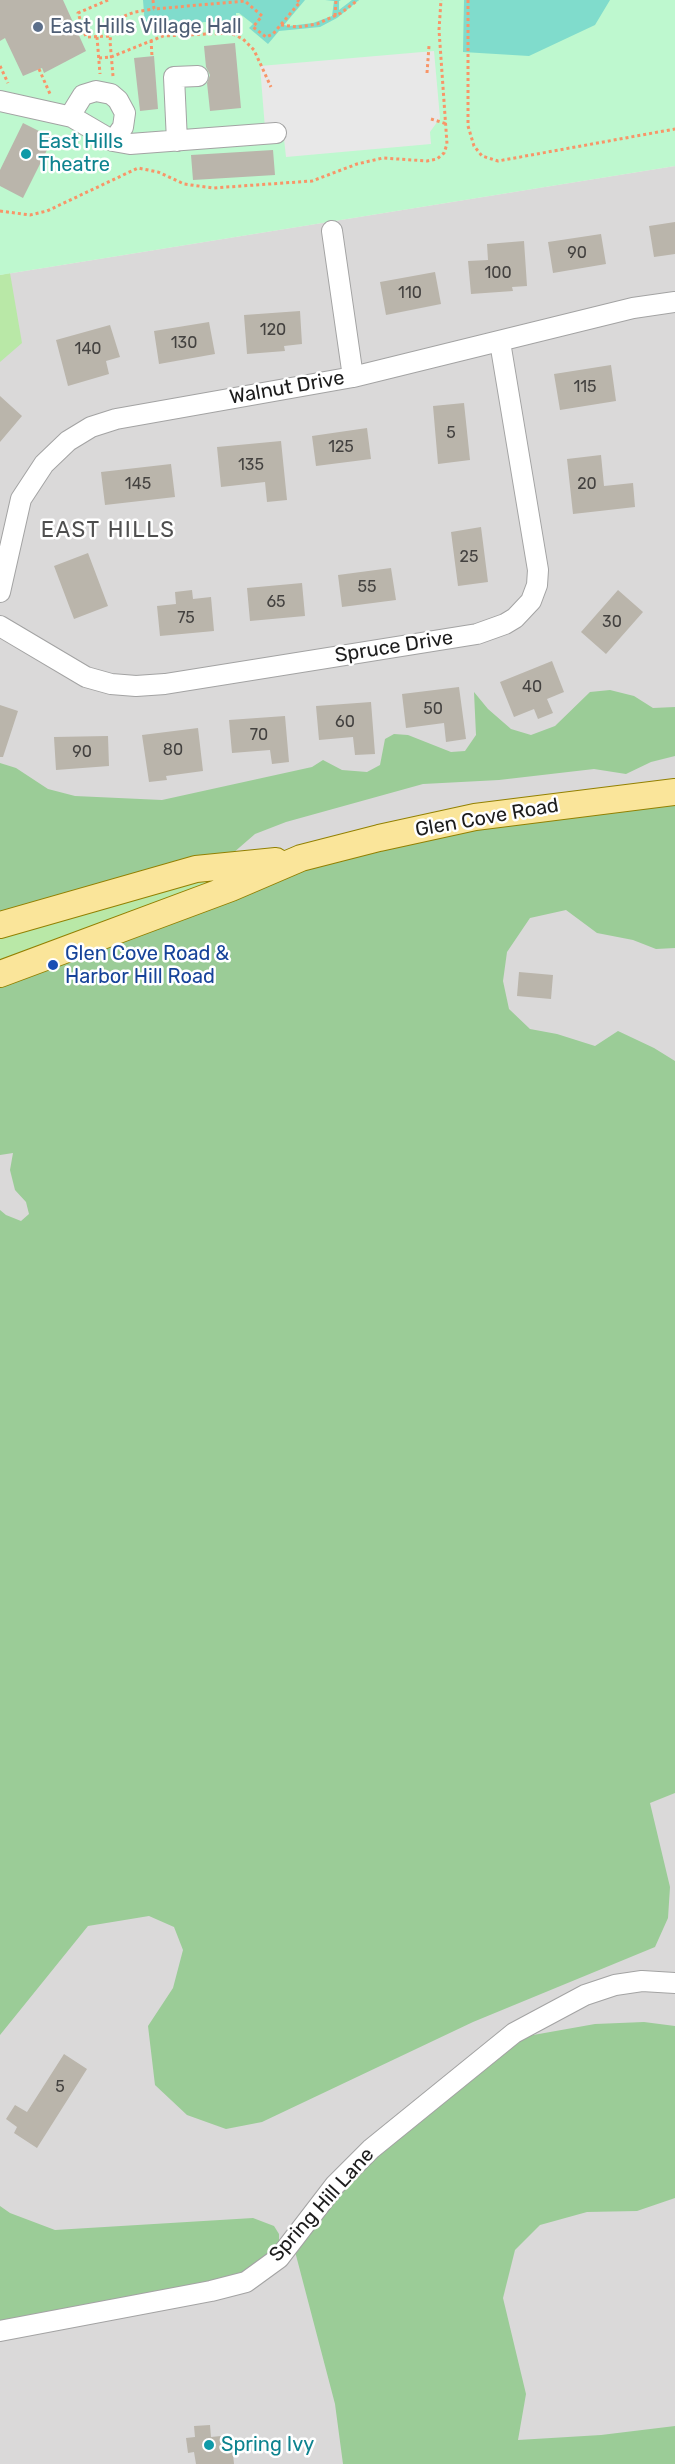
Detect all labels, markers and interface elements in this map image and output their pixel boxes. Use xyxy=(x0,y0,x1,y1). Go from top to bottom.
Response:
place label: East Hills Village Hall xyxy=(50,15,242,39)
marker: East Hills Village Hall xyxy=(31,20,45,34)
place label: East Hills Theatre xyxy=(38,130,123,177)
marker: East Hills Theatre xyxy=(19,147,33,161)
house number: 90 xyxy=(567,243,587,263)
house number: 100 xyxy=(484,263,512,283)
house number: 110 xyxy=(398,283,422,303)
house number: 120 xyxy=(260,320,286,340)
house number: 130 xyxy=(171,333,197,353)
house number: 140 xyxy=(75,339,101,359)
street label: Walnut Drive xyxy=(228,366,346,410)
house number: 115 xyxy=(573,377,597,397)
house number: 5 xyxy=(446,423,456,443)
house number: 125 xyxy=(328,437,354,457)
house number: 135 xyxy=(238,455,264,475)
house number: 145 xyxy=(125,474,151,494)
house number: 20 xyxy=(577,474,597,494)
district label: EAST HILLS xyxy=(41,518,175,544)
house number: 25 xyxy=(460,547,478,567)
house number: 55 xyxy=(357,577,377,597)
house number: 65 xyxy=(266,592,286,612)
house number: 75 xyxy=(177,608,195,628)
house number: 30 xyxy=(602,612,622,632)
street label: Spruce Drive xyxy=(333,626,455,668)
house number: 40 xyxy=(522,677,542,697)
house number: 50 xyxy=(423,699,443,719)
house number: 60 xyxy=(335,712,355,732)
house number: 70 xyxy=(250,725,268,745)
house number: 80 xyxy=(163,740,183,760)
house number: 90 xyxy=(72,742,92,762)
street label: Glen Cove Road xyxy=(413,794,561,842)
place label: Glen Cove Road & Harbor Hill Road xyxy=(65,942,229,989)
marker: Glen Cove Road & Harbor Hill Road xyxy=(46,958,60,972)
house number: 5 xyxy=(55,2077,65,2097)
street label: Spring Hill Lane xyxy=(265,2143,379,2267)
place label: Spring Ivy xyxy=(221,2433,314,2457)
marker: Spring Ivy xyxy=(202,2438,216,2452)

